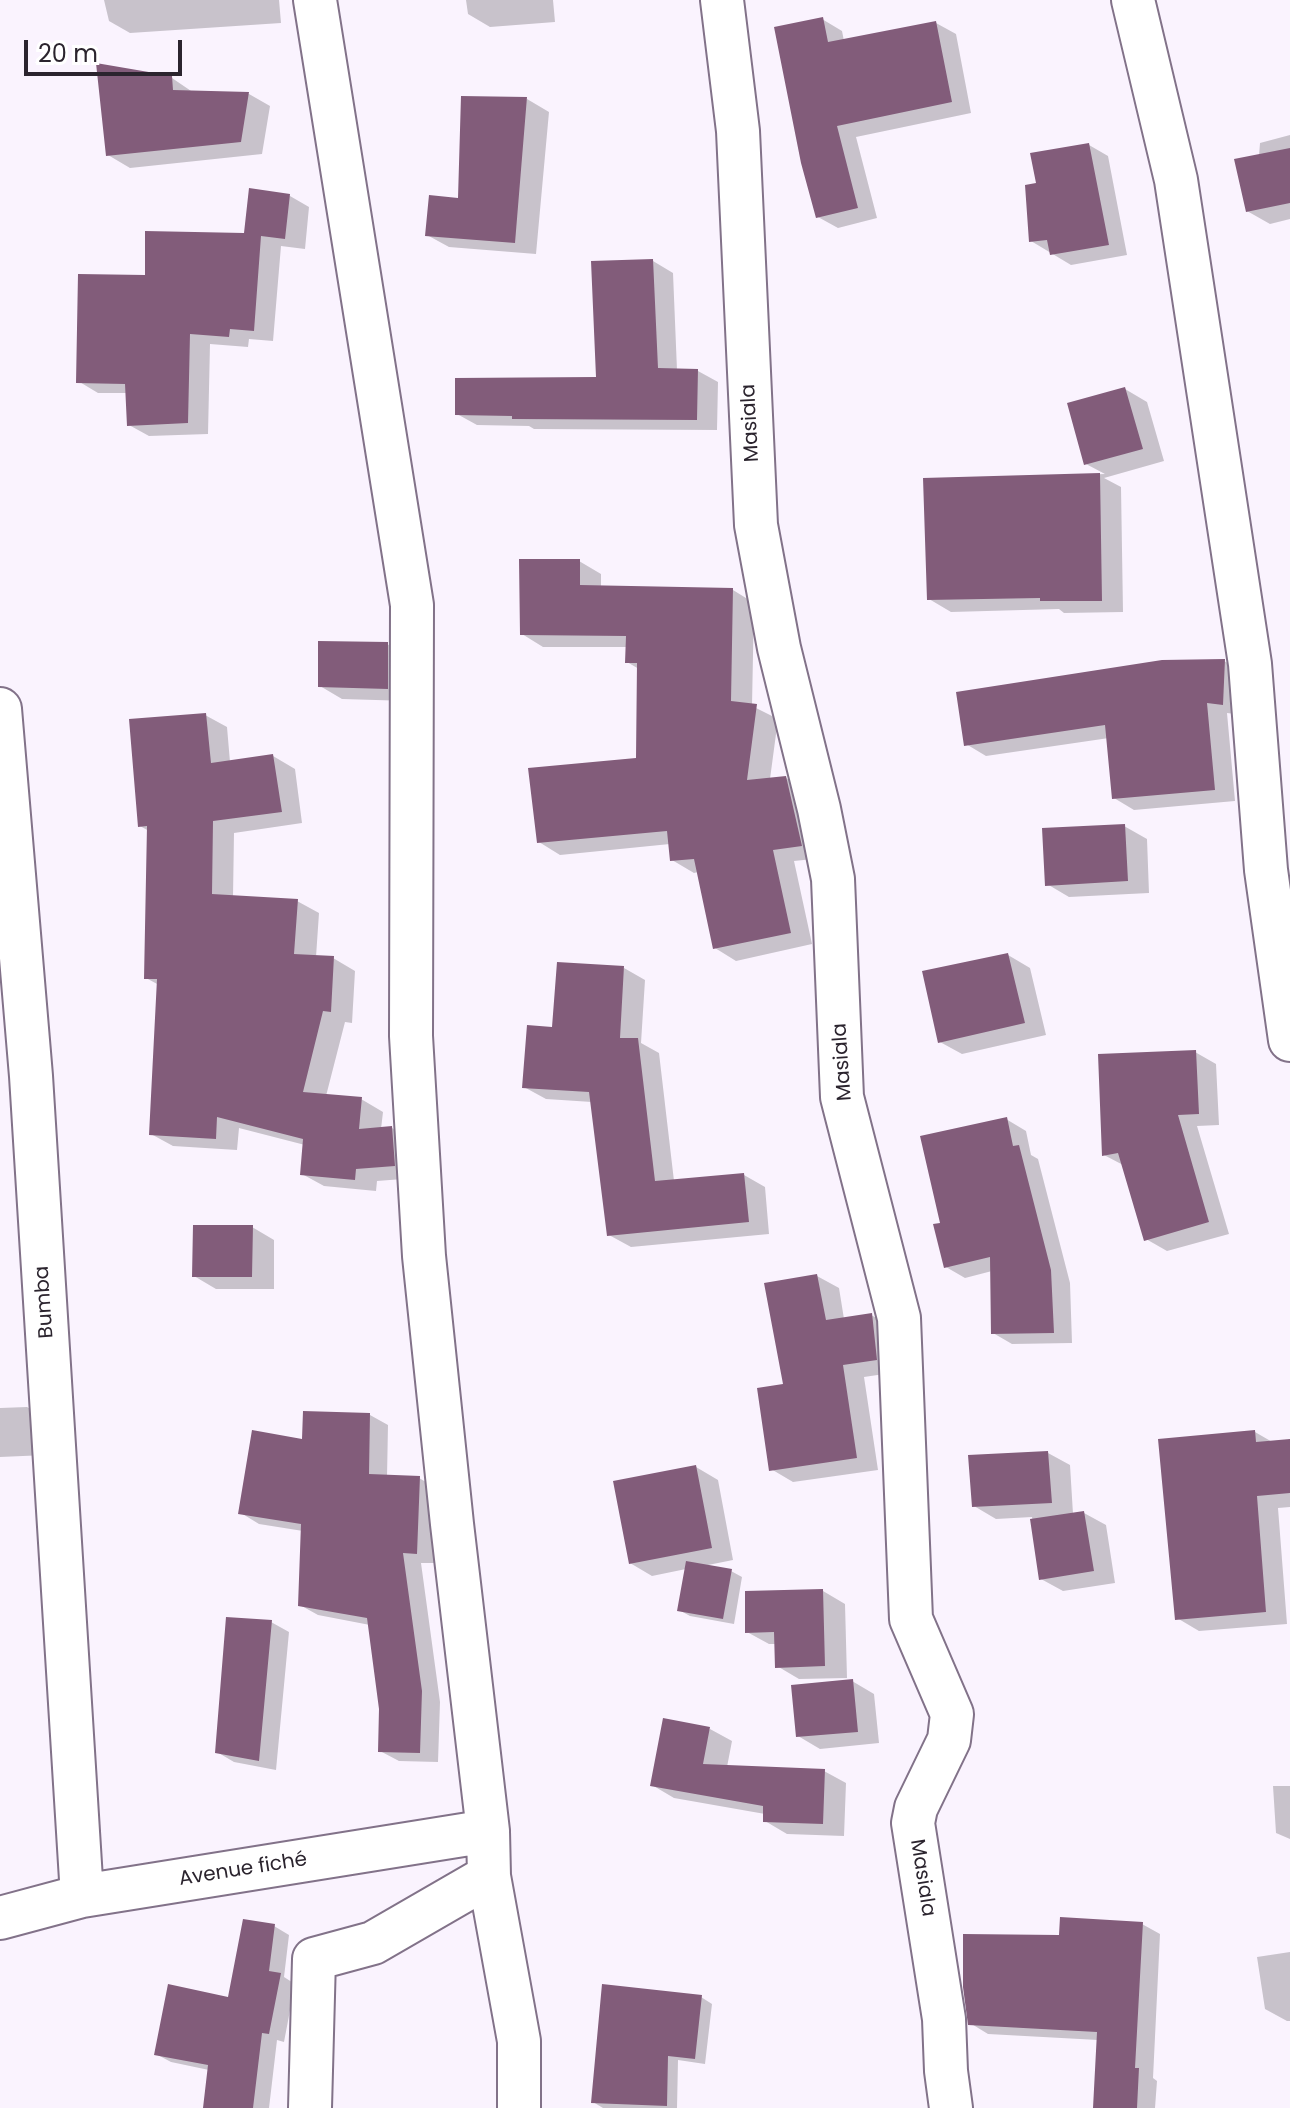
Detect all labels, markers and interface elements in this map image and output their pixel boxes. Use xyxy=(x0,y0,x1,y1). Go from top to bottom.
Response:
scale bar xyxy=(28,24,186,74)
text: 20 m xyxy=(38,37,98,70)
street label: Masiala xyxy=(737,383,765,463)
street label: Masiala xyxy=(828,1022,858,1102)
street label: Bumba xyxy=(30,1265,60,1339)
street label: Masiala xyxy=(904,1838,940,1918)
street label: Avenue fiché xyxy=(177,1848,309,1892)

